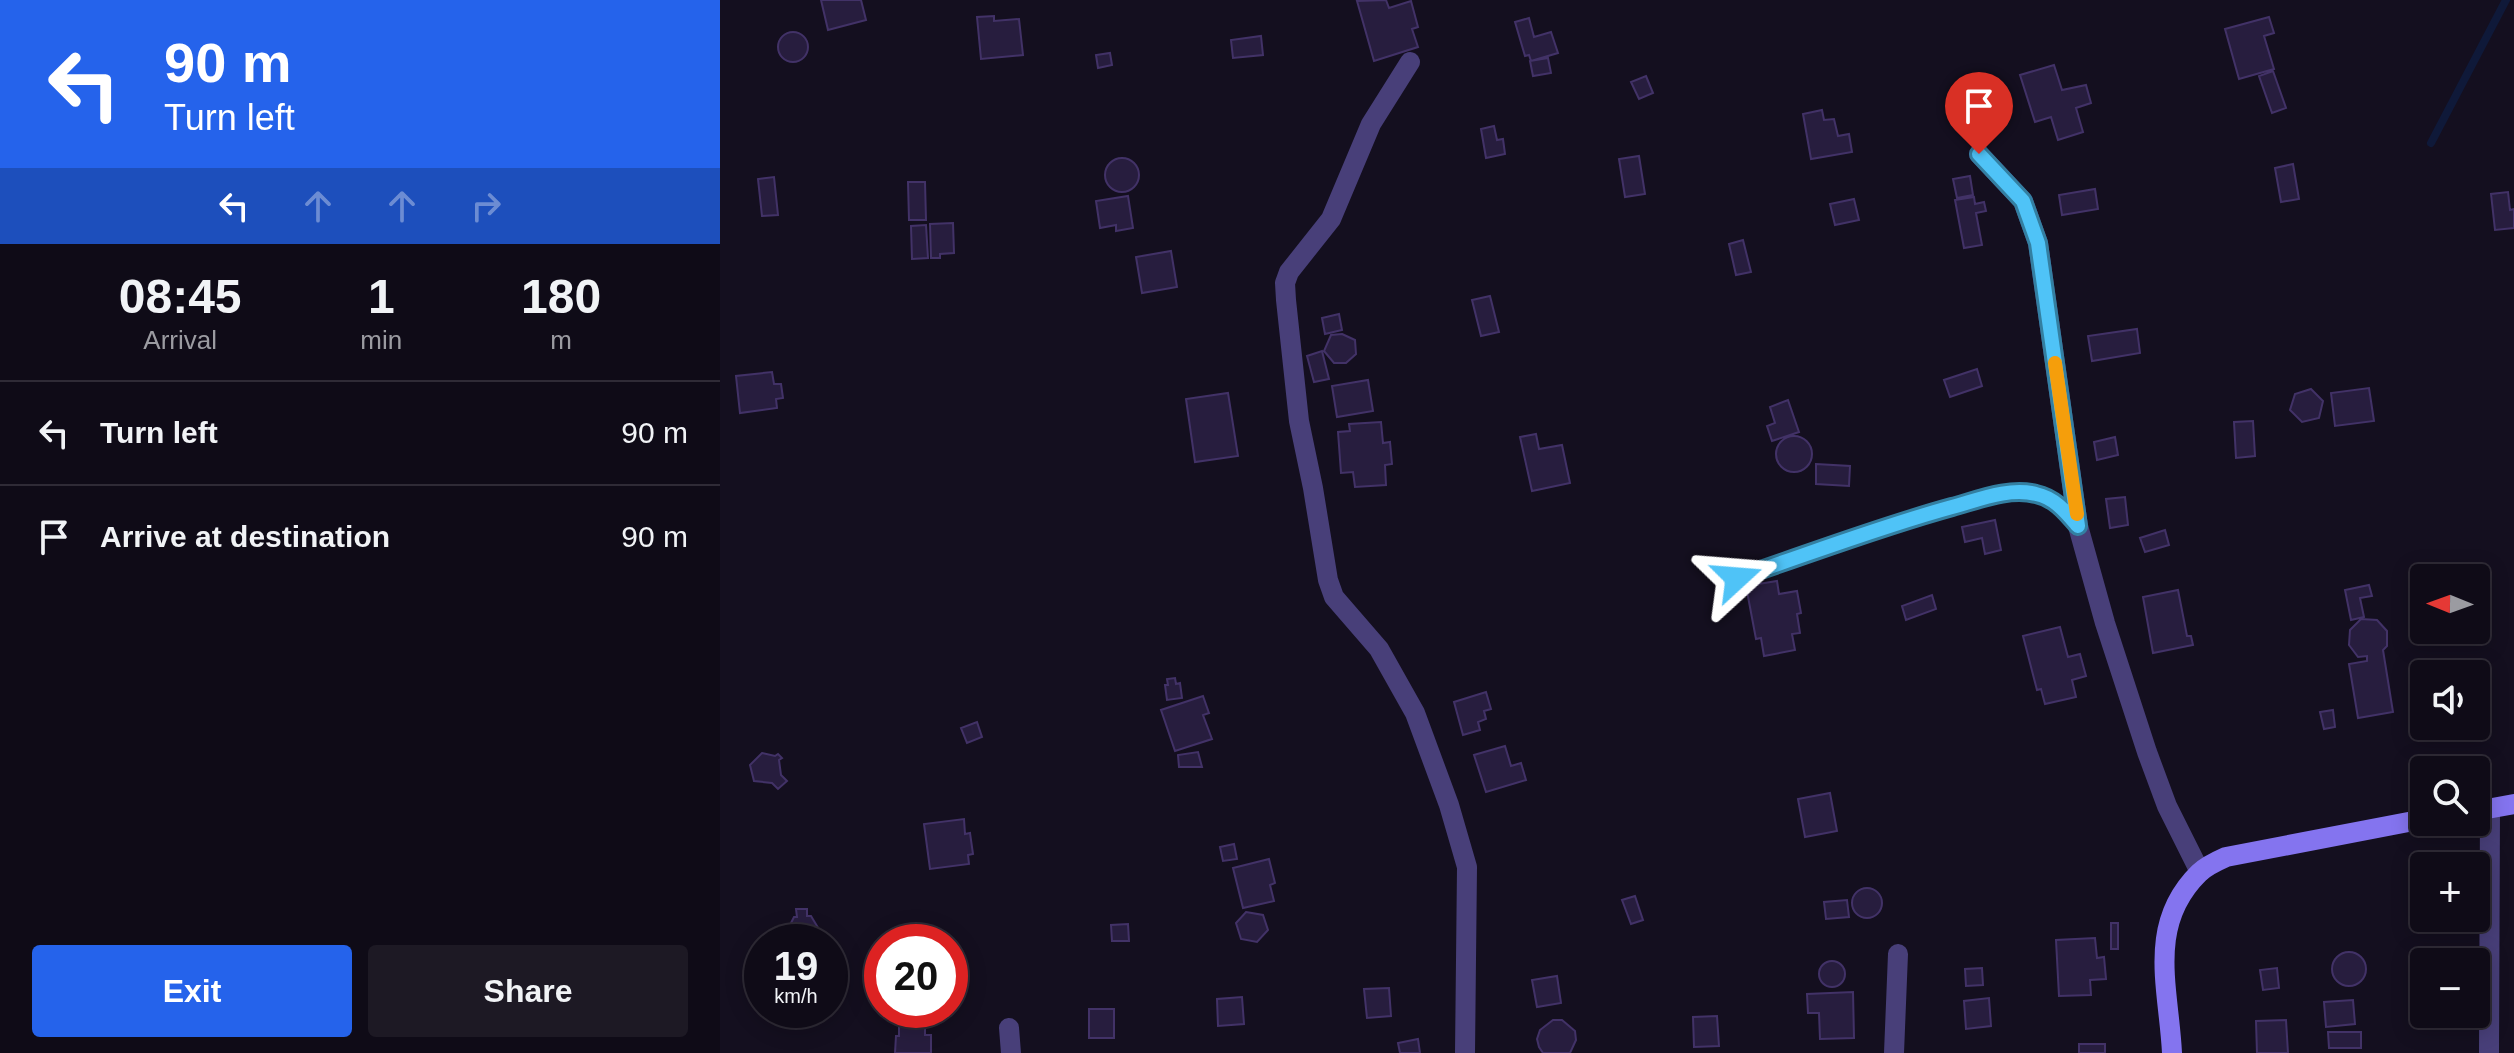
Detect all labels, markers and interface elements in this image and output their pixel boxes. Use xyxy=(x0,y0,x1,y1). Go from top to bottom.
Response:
text: 90 m xyxy=(164,31,292,94)
icon: left xyxy=(32,32,136,136)
pin xyxy=(1945,72,2013,154)
icon: arrive xyxy=(1957,84,2001,128)
text: Turn left xyxy=(164,97,295,138)
icon: left xyxy=(212,184,256,228)
icon: ahead xyxy=(296,184,340,228)
icon: ahead xyxy=(380,184,424,228)
icon: right xyxy=(464,184,508,228)
text: 08:45 xyxy=(119,270,242,323)
text: 1 xyxy=(368,270,395,323)
text: 180 xyxy=(521,270,601,323)
text: Arrival xyxy=(143,325,217,355)
text: min xyxy=(360,325,402,355)
text: m xyxy=(550,325,572,355)
icon: left xyxy=(32,411,76,455)
text: Turn left xyxy=(100,416,218,449)
text: 90 m xyxy=(621,416,688,449)
icon: arrive xyxy=(32,515,76,559)
text: Arrive at destination xyxy=(100,520,390,553)
text: 90 m xyxy=(621,520,688,553)
position arrow xyxy=(1695,536,1779,620)
north arrow xyxy=(2410,564,2490,644)
map controls xyxy=(2410,564,2490,1028)
button: sound xyxy=(2410,660,2490,740)
button: search xyxy=(2410,756,2490,836)
button: + xyxy=(2410,852,2490,932)
speed limit sign: 20 xyxy=(864,924,968,1028)
text: 19 xyxy=(774,944,818,988)
button: Exit xyxy=(32,945,352,1037)
button: Share xyxy=(368,945,688,1037)
button: − xyxy=(2410,948,2490,1028)
text: km/h xyxy=(774,985,818,1007)

